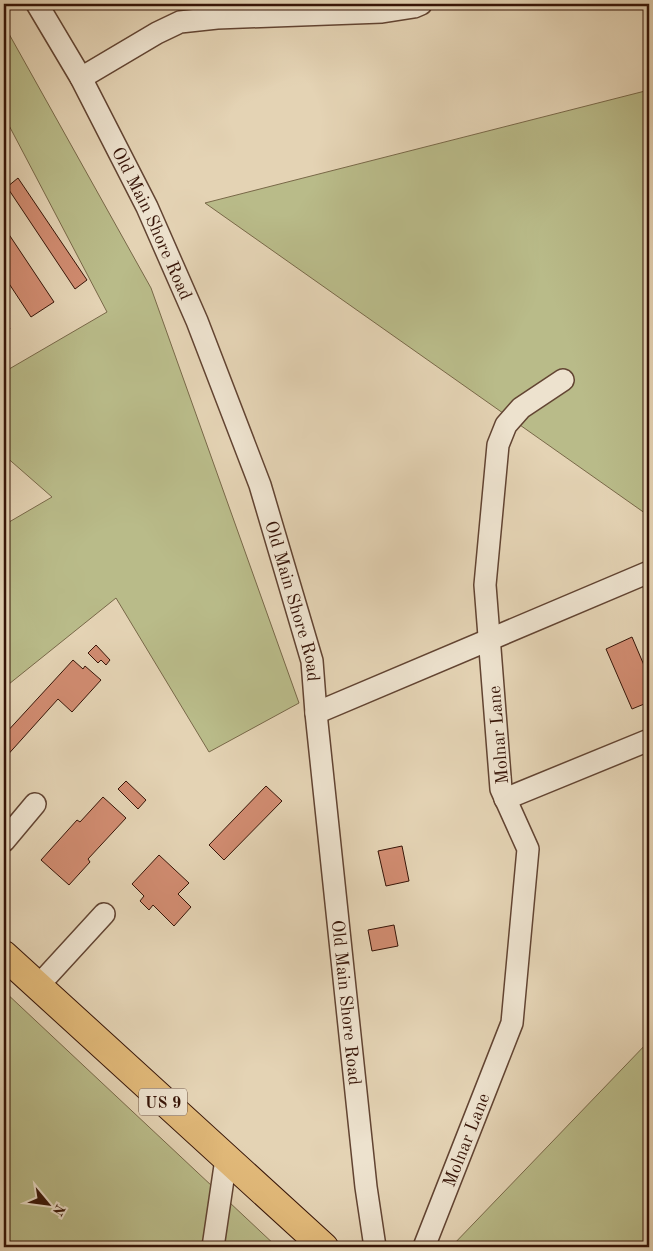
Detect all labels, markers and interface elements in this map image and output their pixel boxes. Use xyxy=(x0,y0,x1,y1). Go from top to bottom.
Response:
street label: Old Main Shore Road xyxy=(108,144,195,303)
street label: Old Main Shore Road xyxy=(261,519,322,682)
street label: Molnar Lane xyxy=(486,685,512,785)
street label: Old Main Shore Road xyxy=(328,919,363,1086)
road number: US 9 xyxy=(139,1088,187,1116)
street label: Molnar Lane xyxy=(441,1091,493,1190)
north arrow xyxy=(22,1178,72,1228)
text: N xyxy=(50,1202,67,1218)

